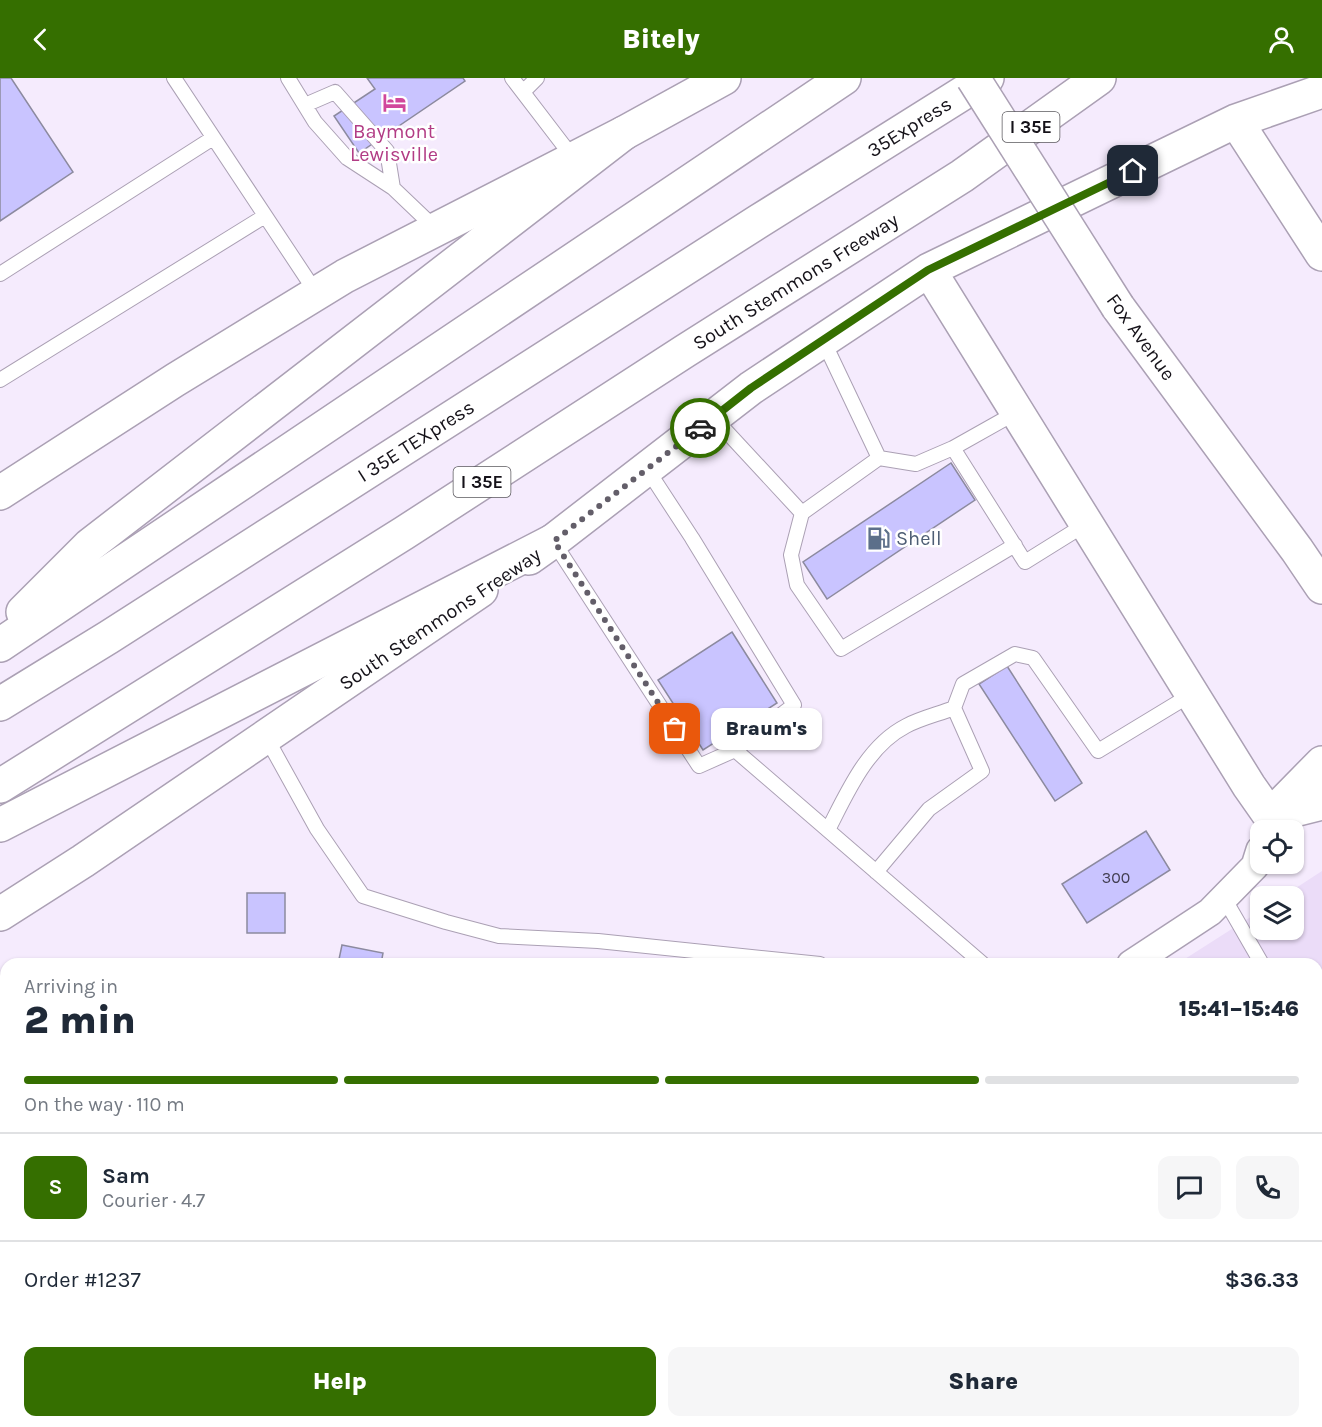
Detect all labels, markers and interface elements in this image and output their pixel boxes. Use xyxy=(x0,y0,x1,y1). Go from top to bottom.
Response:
icon: back xyxy=(24,23,57,56)
text: Bitely xyxy=(622,23,700,55)
icon: person xyxy=(1265,23,1298,56)
hotel icon: Baymont Lewisville xyxy=(381,90,407,116)
street label: 35Express xyxy=(863,92,956,162)
road number: I 35E xyxy=(1002,112,1060,142)
place label: Baymont Lewisville xyxy=(350,120,438,166)
pin xyxy=(1107,145,1158,196)
icon: home xyxy=(1116,154,1149,187)
street label: South Stemmons Freeway xyxy=(688,208,902,355)
street label: Fox Avenue xyxy=(1102,289,1180,385)
street label: I 35E TEXpress xyxy=(353,395,478,487)
courier xyxy=(670,398,730,458)
icon: car xyxy=(684,412,717,445)
road number: I 35E xyxy=(454,467,510,497)
fuel station icon: Shell xyxy=(865,525,891,551)
place label: Shell xyxy=(896,527,942,550)
street label: South Stemmons Freeway xyxy=(335,543,545,695)
pin xyxy=(649,703,700,754)
callout: Braum's xyxy=(711,708,822,750)
icon: bag xyxy=(658,712,691,745)
text: Braum's xyxy=(726,717,807,740)
map controls xyxy=(1250,820,1304,940)
button: locate xyxy=(1250,820,1304,874)
house number: 300 xyxy=(1102,868,1130,887)
button: layers xyxy=(1250,886,1304,940)
text: Arriving in xyxy=(24,975,118,998)
text: 15:41–15:46 xyxy=(1179,996,1299,1022)
text: 2 min xyxy=(24,997,136,1043)
text: On the way · 110 m xyxy=(24,1093,185,1116)
button: chat xyxy=(1158,1156,1221,1219)
button: phone xyxy=(1236,1156,1299,1219)
text: Sam xyxy=(102,1163,150,1189)
text: S xyxy=(48,1174,63,1200)
text: Courier · 4.7 xyxy=(102,1189,205,1212)
text: Order #1237 xyxy=(24,1267,141,1293)
text: $36.33 xyxy=(1225,1267,1299,1293)
button: Help xyxy=(24,1347,656,1416)
button: Share xyxy=(668,1347,1299,1416)

